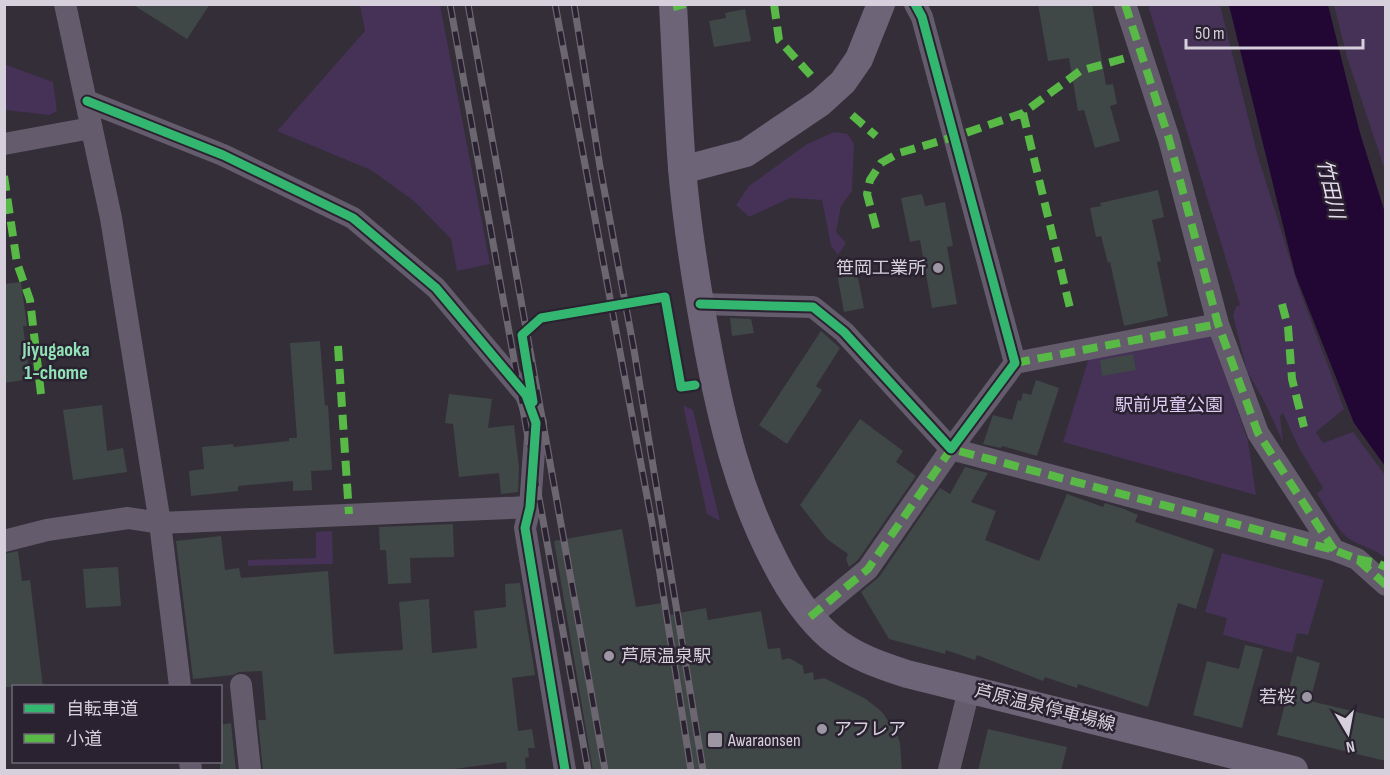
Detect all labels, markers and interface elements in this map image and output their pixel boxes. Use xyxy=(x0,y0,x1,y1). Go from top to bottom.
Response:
scale bar xyxy=(1186,12,1363,50)
text: 50 m xyxy=(1195,23,1225,44)
water label: 竹田川 xyxy=(1312,157,1349,223)
place label: 笹岡工業所 xyxy=(836,258,926,279)
marker: 笹岡工業所 xyxy=(931,261,945,275)
district label: Jiyugaoka 1-chome xyxy=(21,338,90,385)
park label: 駅前児童公園 xyxy=(1115,395,1223,416)
place label: 芦原温泉駅 xyxy=(621,646,711,667)
marker: 芦原温泉駅 xyxy=(602,649,616,663)
street label: 芦原温泉停車場線 xyxy=(973,680,1117,736)
legend xyxy=(12,685,222,763)
place label: 若桜 xyxy=(1259,687,1295,708)
marker: 若桜 xyxy=(1300,690,1314,704)
text: 自転車道 xyxy=(66,699,138,720)
north arrow xyxy=(1318,703,1378,763)
place label: アフレア xyxy=(834,719,906,740)
marker: アフレア xyxy=(815,722,829,736)
text: 小道 xyxy=(66,729,102,750)
place label: Awaraonsen xyxy=(727,730,801,751)
marker: Awaraonsen xyxy=(706,731,724,749)
text: N xyxy=(1344,736,1356,756)

